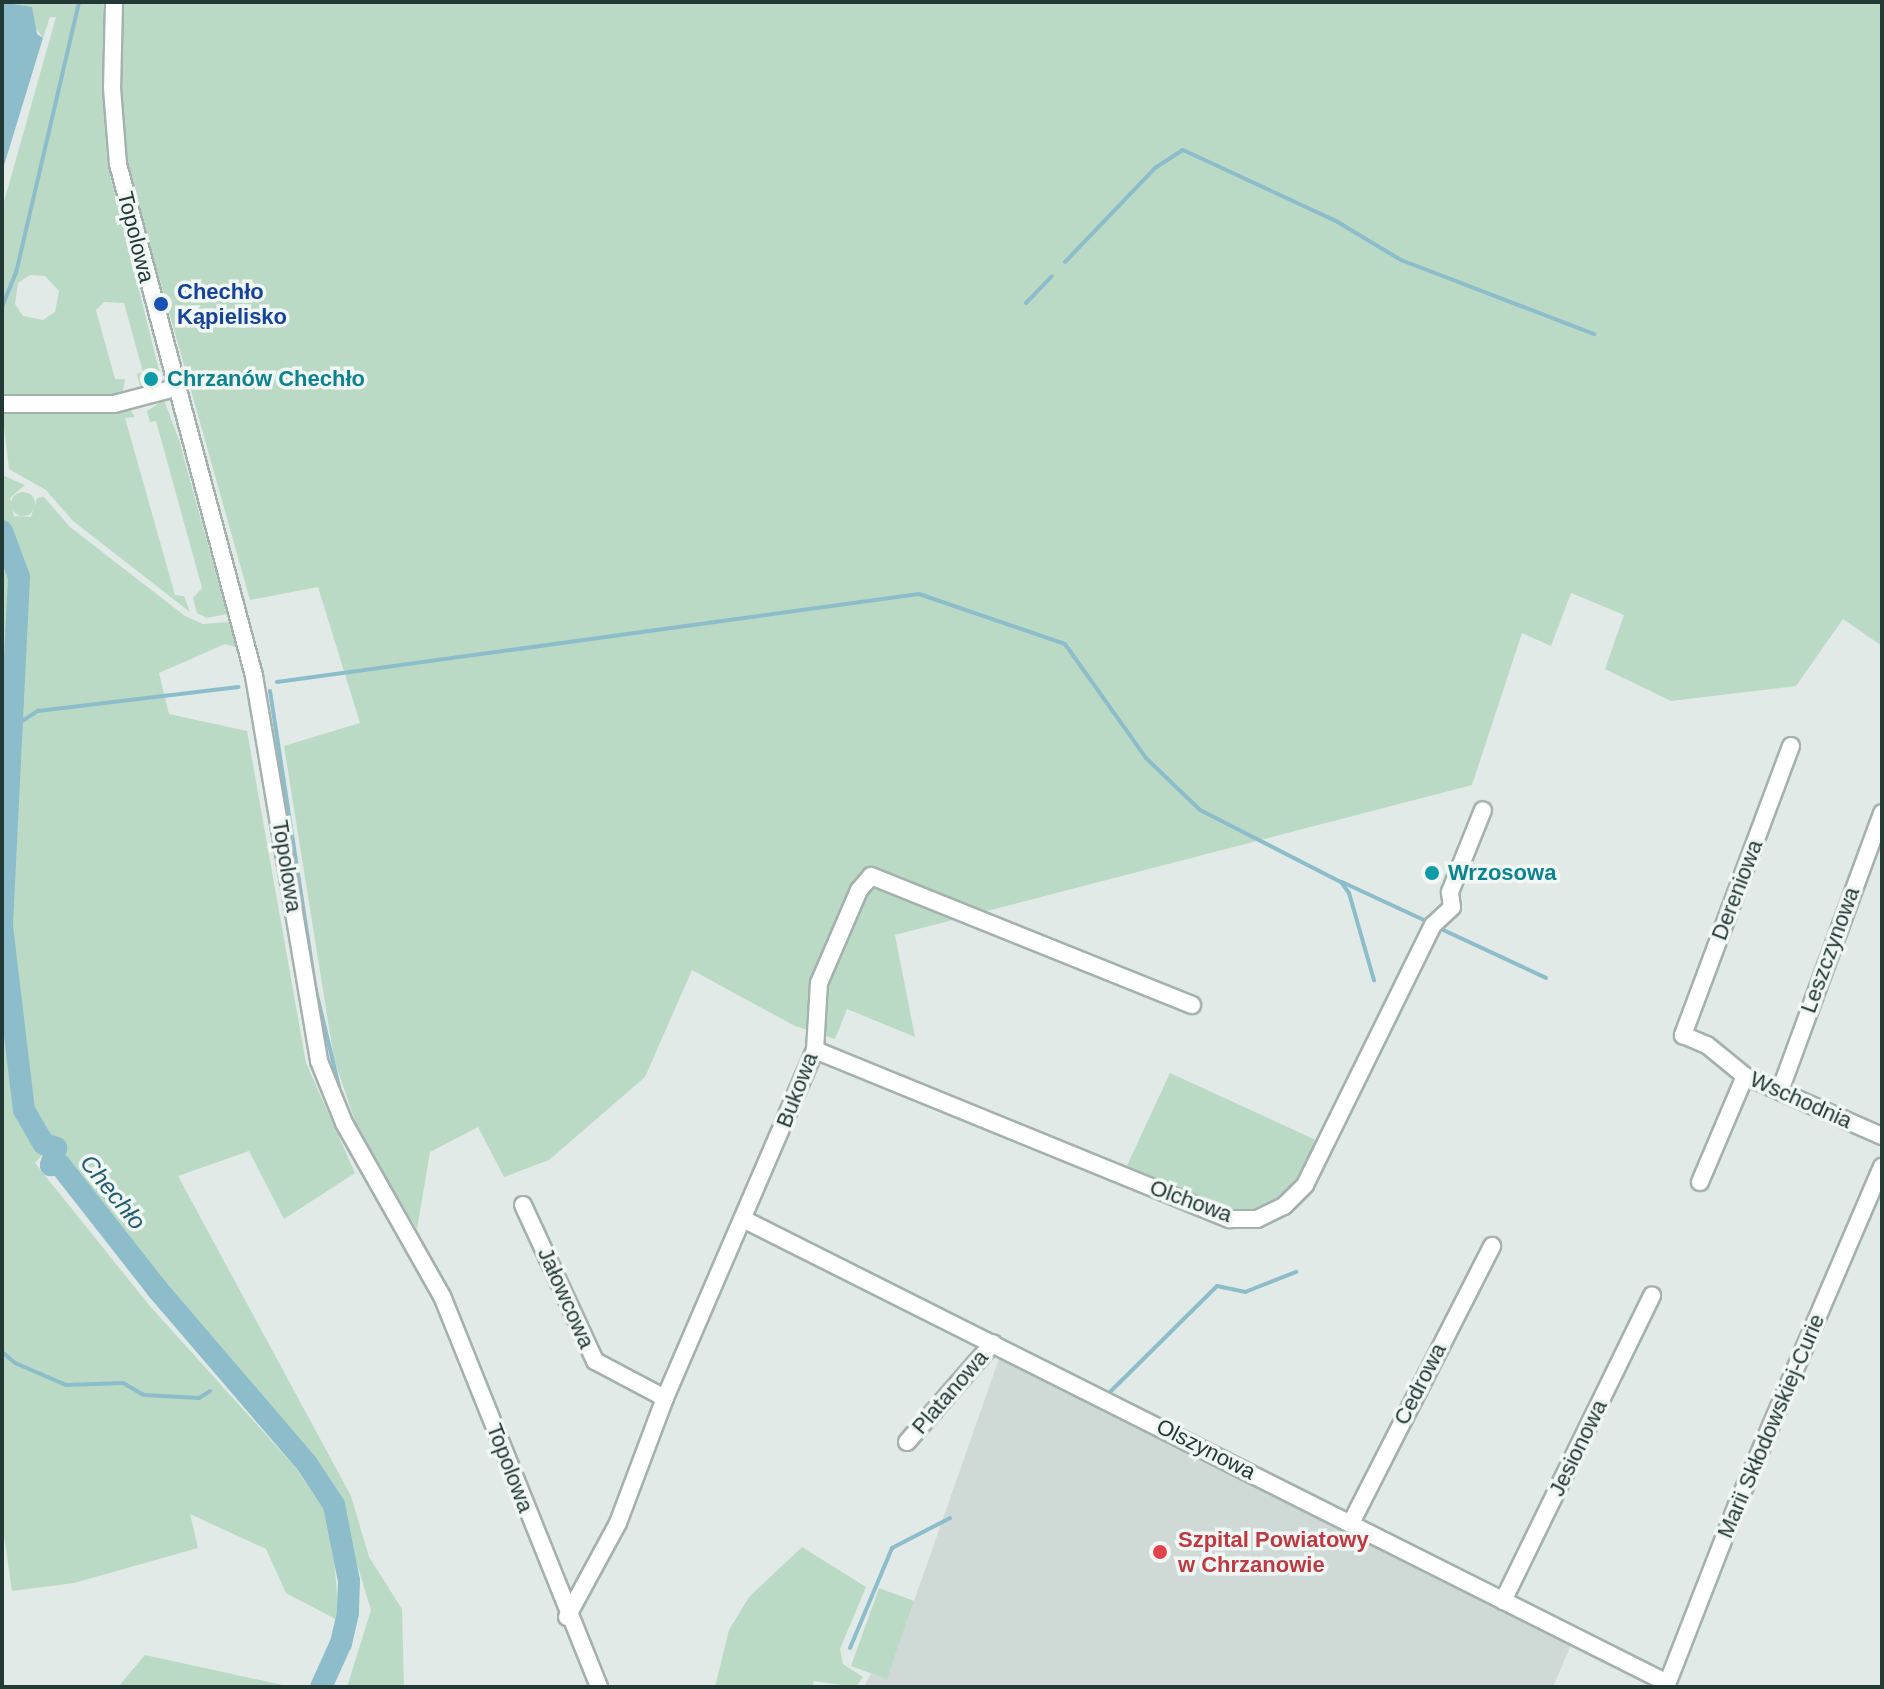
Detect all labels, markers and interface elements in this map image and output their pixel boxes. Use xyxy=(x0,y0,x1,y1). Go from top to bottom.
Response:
street label: Topolowa xyxy=(112,189,160,285)
place label: Chechło Kąpielisko xyxy=(177,278,287,330)
marker: Chechło Kąpielisko xyxy=(152,295,170,313)
place label: Chrzanów Chechło xyxy=(167,366,365,392)
marker: Chrzanów Chechło xyxy=(142,370,160,388)
street label: Topolowa xyxy=(267,818,307,914)
street label: Dereniowa xyxy=(1706,836,1768,944)
place label: Wrzosowa xyxy=(1448,860,1556,886)
marker: Wrzosowa xyxy=(1423,864,1441,882)
street label: Leszczynowa xyxy=(1795,883,1865,1017)
street label: Bukowa xyxy=(771,1049,823,1131)
street label: Wschodnia xyxy=(1746,1066,1856,1134)
water label: Chechło xyxy=(74,1149,152,1235)
street label: Olchowa xyxy=(1146,1174,1236,1228)
street label: Jałowcowa xyxy=(532,1243,600,1353)
street label: Marii Skłodowskiej-Curie xyxy=(1712,1310,1830,1542)
street label: Cedrowa xyxy=(1388,1339,1452,1429)
street label: Platanowa xyxy=(906,1345,994,1439)
street label: Jesionowa xyxy=(1543,1395,1613,1501)
street label: Olszynowa xyxy=(1152,1413,1260,1485)
street label: Topolowa xyxy=(481,1420,539,1516)
place label: Szpital Powiatowy w Chrzanowie xyxy=(1178,1526,1369,1578)
marker: Szpital Powiatowy w Chrzanowie xyxy=(1149,1541,1171,1563)

